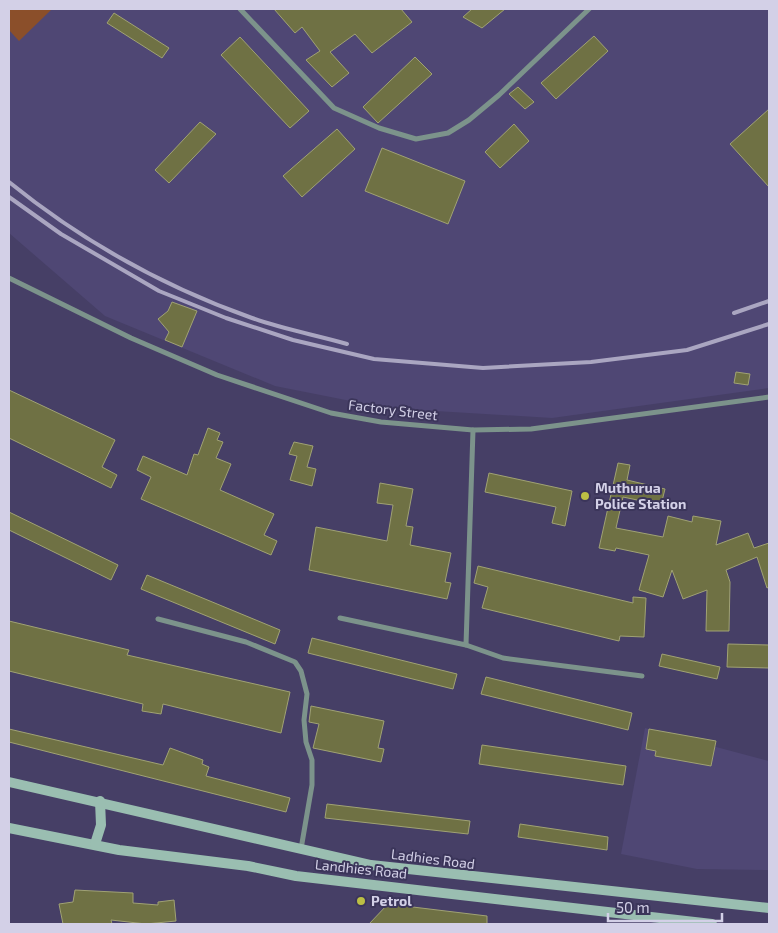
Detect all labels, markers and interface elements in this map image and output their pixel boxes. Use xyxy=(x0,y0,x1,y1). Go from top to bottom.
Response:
street label: Factory Street xyxy=(347,396,439,423)
place label: Muthurua Police Station xyxy=(595,479,686,512)
marker: Muthurua Police Station xyxy=(579,490,591,502)
street label: Ladhies Road xyxy=(390,845,476,872)
street label: Landhies Road xyxy=(314,855,408,882)
scale bar xyxy=(608,890,722,922)
place label: Petrol xyxy=(371,892,412,909)
marker: Petrol xyxy=(355,895,367,907)
text: 50 m xyxy=(616,898,650,916)

